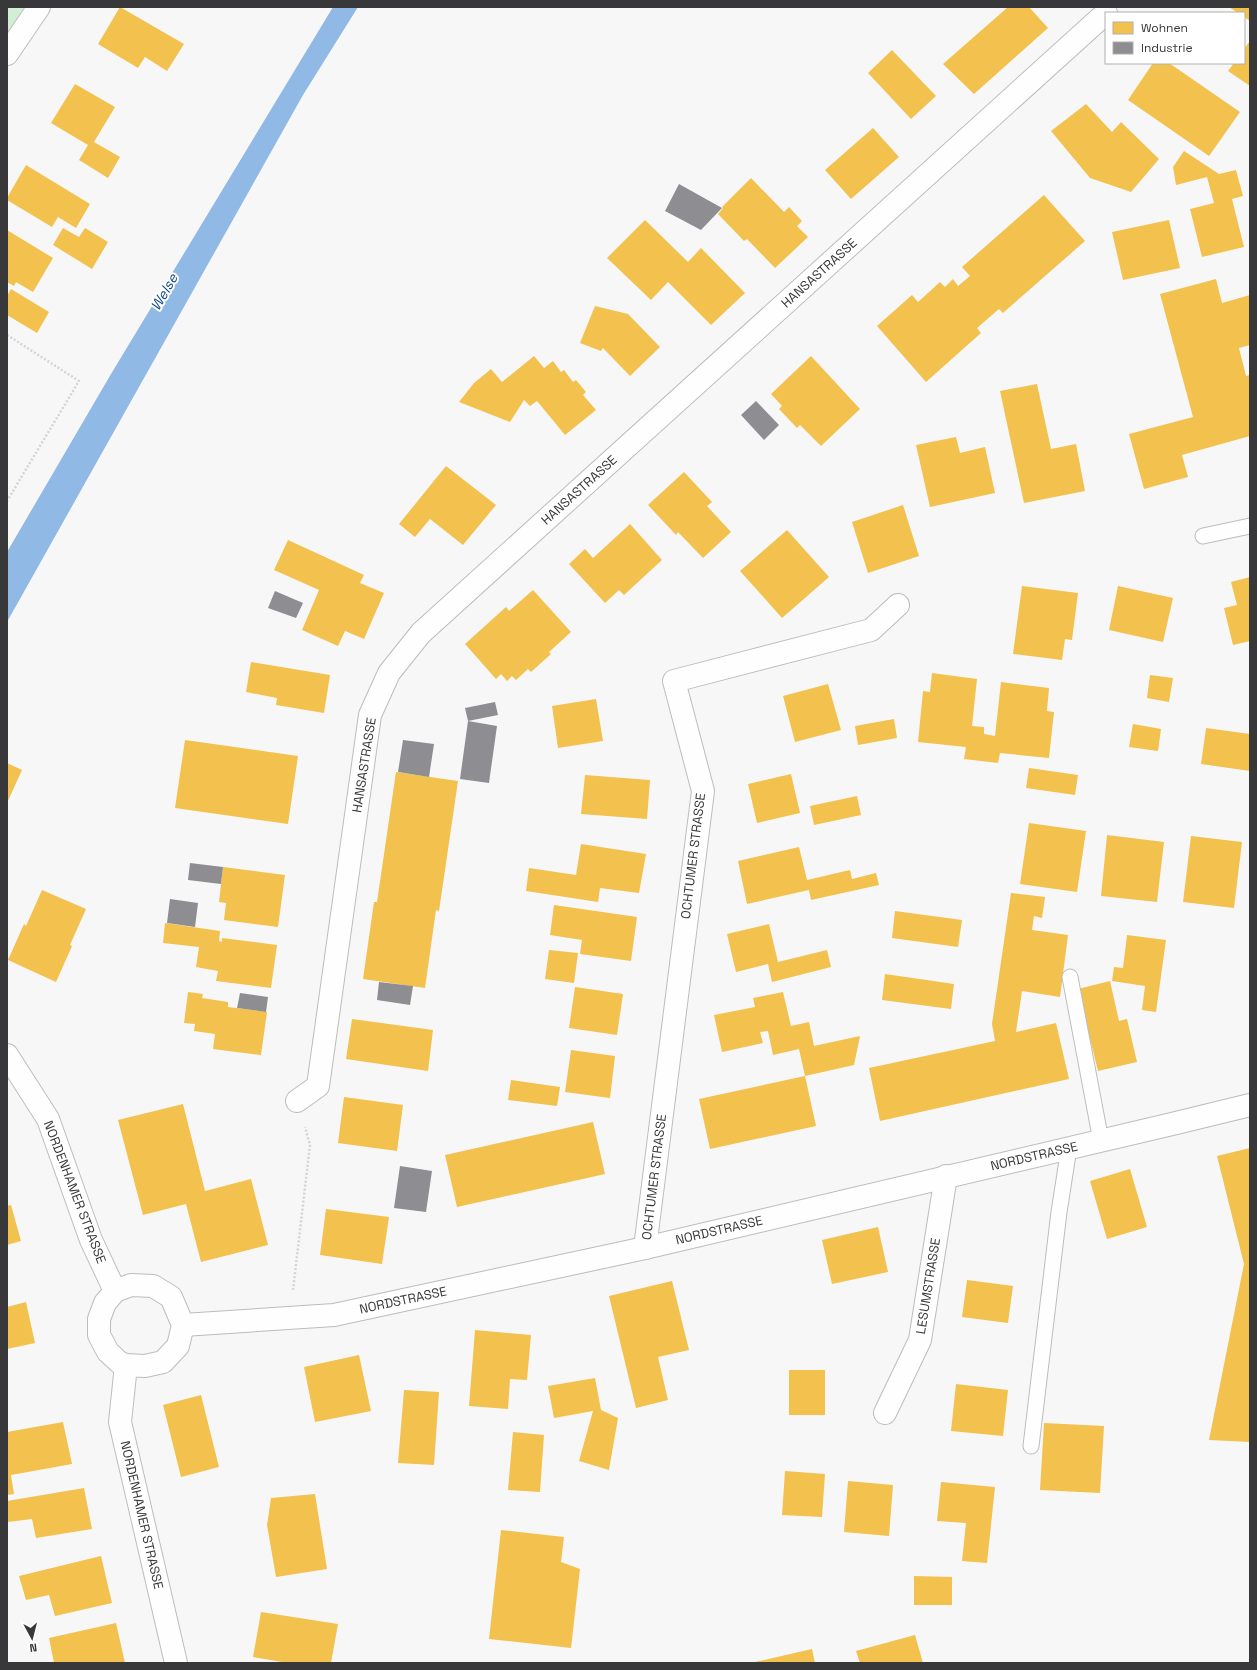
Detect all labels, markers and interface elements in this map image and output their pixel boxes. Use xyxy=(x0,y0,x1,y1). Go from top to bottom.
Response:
legend xyxy=(1105,12,1245,64)
text: Wohnen xyxy=(1141,20,1188,36)
text: Industrie xyxy=(1141,40,1193,56)
street label: HANSASTRASSE xyxy=(778,234,860,312)
water label: Welse xyxy=(146,270,182,314)
street label: HANSASTRASSE xyxy=(538,451,620,529)
street label: HANSASTRASSE xyxy=(348,716,380,814)
street label: OCHTUMER STRASSE xyxy=(677,792,709,920)
street label: OCHTUMER STRASSE xyxy=(638,1113,670,1241)
street label: NORDENHAMER STRASSE xyxy=(40,1118,110,1266)
street label: NORDSTRASSE xyxy=(989,1138,1079,1174)
street label: NORDSTRASSE xyxy=(674,1212,764,1248)
street label: LESUMSTRASSE xyxy=(912,1237,944,1335)
street label: NORDSTRASSE xyxy=(358,1282,448,1318)
street label: NORDENHAMER STRASSE xyxy=(117,1439,167,1591)
north arrow xyxy=(12,1618,52,1658)
text: N xyxy=(29,1641,38,1655)

